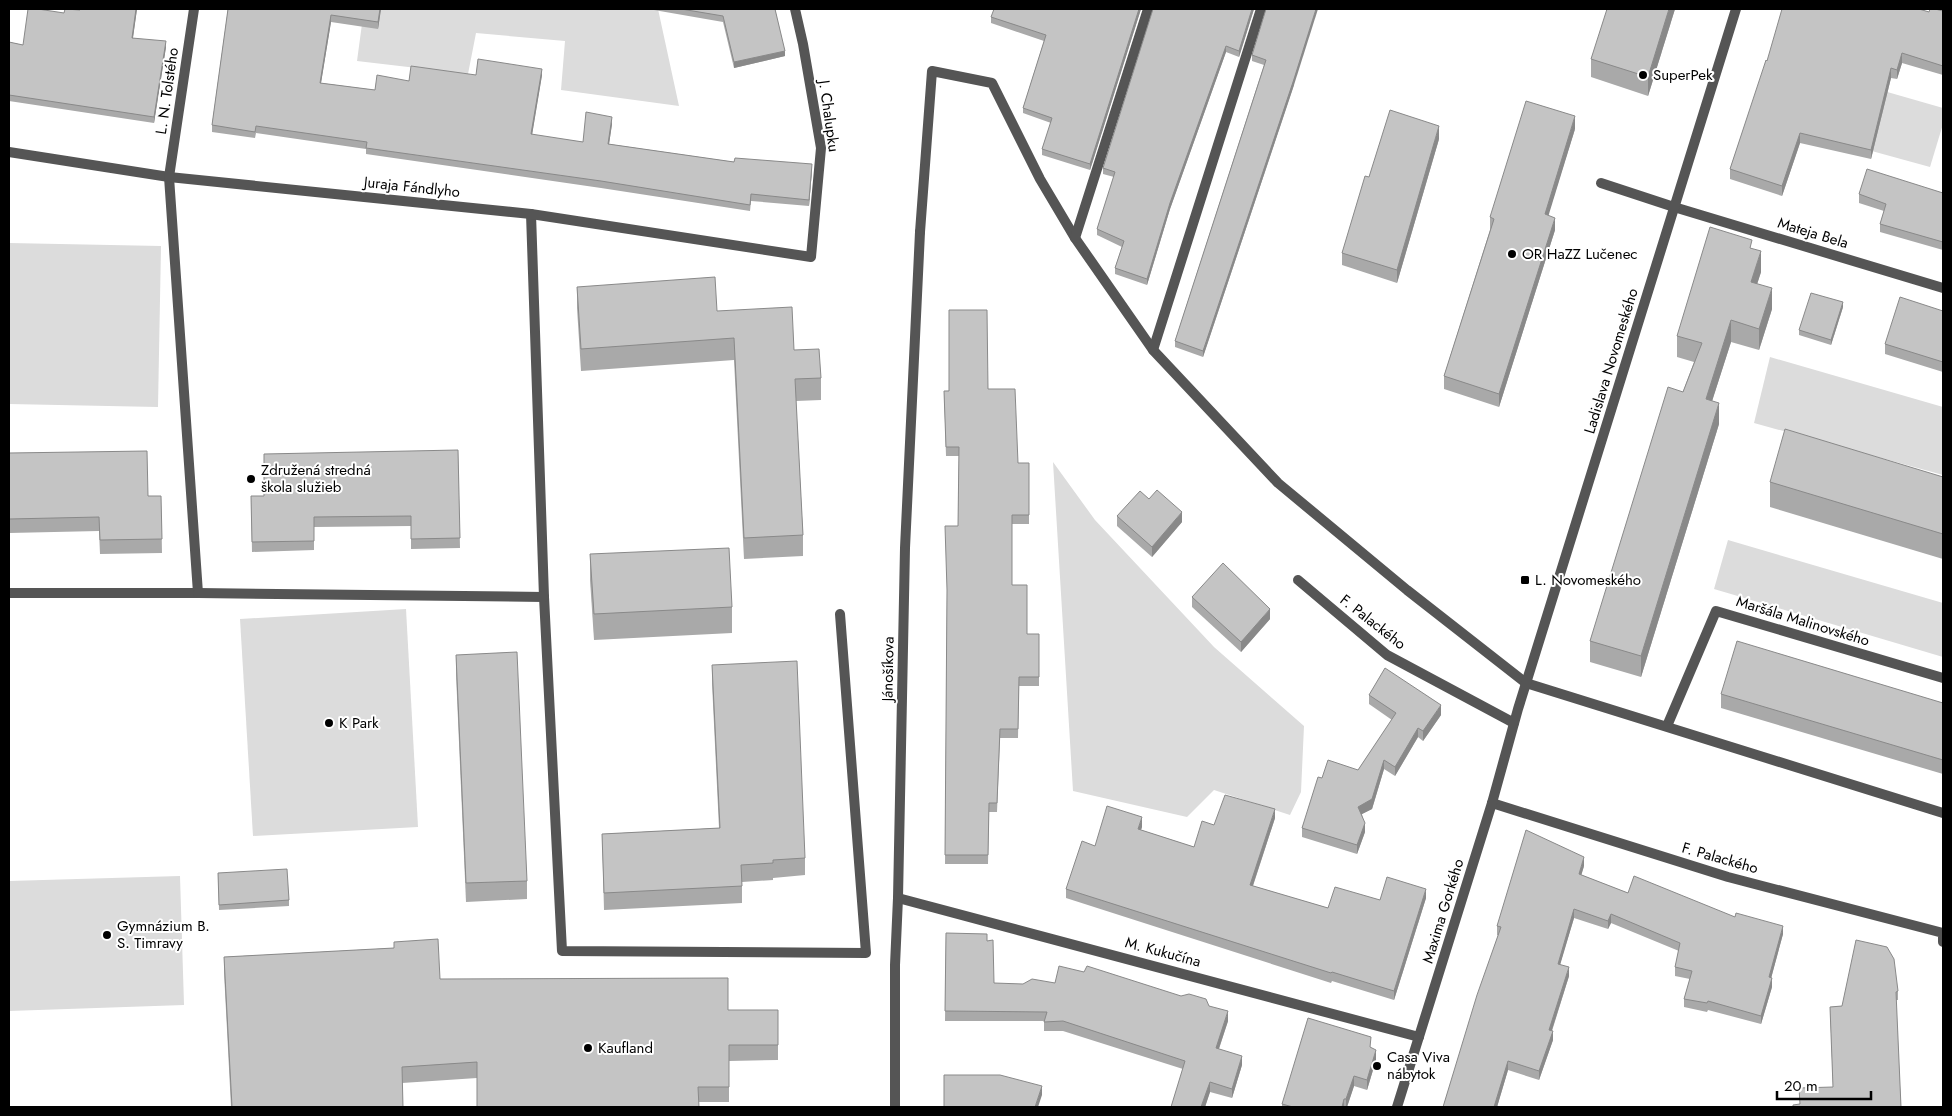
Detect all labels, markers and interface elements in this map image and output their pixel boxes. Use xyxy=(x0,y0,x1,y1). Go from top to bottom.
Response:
street label: L. N. Tolstého xyxy=(150,46,184,136)
place label: SuperPek xyxy=(1653,64,1713,86)
marker: SuperPek xyxy=(1637,69,1649,81)
street label: J. Chalupku xyxy=(813,77,845,153)
street label: Juraja Fándlyho xyxy=(361,171,461,203)
street label: Mateja Bela xyxy=(1775,212,1851,254)
place label: OR HaZZ Lučenec xyxy=(1522,243,1638,265)
marker: OR HaZZ Lučenec xyxy=(1506,248,1518,260)
street label: Ladislava Novomeského xyxy=(1578,286,1644,436)
place label: Združená stredná škola služieb xyxy=(261,459,371,498)
marker: Združená stredná škola služieb xyxy=(245,473,257,485)
place label: L. Novomeského xyxy=(1535,569,1641,591)
marker: L. Novomeského xyxy=(1519,574,1531,586)
street label: F. Palackého xyxy=(1335,589,1411,655)
street label: Maršála Malinovského xyxy=(1734,590,1872,652)
street label: Jánošíkova xyxy=(876,636,900,704)
place label: K Park xyxy=(339,712,379,734)
marker: K Park xyxy=(323,717,335,729)
street label: F. Palackého xyxy=(1679,837,1761,879)
street label: Maxima Gorkého xyxy=(1417,856,1469,966)
place label: Gymnázium B. S. Timravy xyxy=(117,915,210,954)
marker: Gymnázium B. S. Timravy xyxy=(101,929,113,941)
street label: M. Kukučína xyxy=(1123,931,1203,973)
place label: Kaufland xyxy=(598,1037,653,1059)
marker: Kaufland xyxy=(582,1042,594,1054)
place label: Casa Viva nábytok xyxy=(1387,1046,1450,1085)
marker: Casa Viva nábytok xyxy=(1371,1060,1383,1072)
scale bar xyxy=(1777,1068,1871,1100)
text: 20 m xyxy=(1784,1075,1818,1097)

